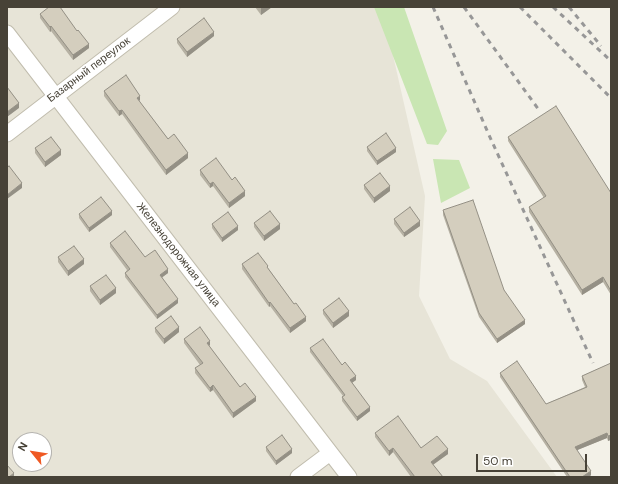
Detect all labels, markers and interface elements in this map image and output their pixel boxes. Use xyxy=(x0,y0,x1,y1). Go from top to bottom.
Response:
street label: Базарный переулок xyxy=(45,34,133,106)
street label: Железнодорожная улица xyxy=(133,200,223,310)
north arrow xyxy=(12,432,52,472)
text: N xyxy=(14,440,31,453)
scale bar xyxy=(478,446,589,472)
text: 50 m xyxy=(483,453,512,469)

